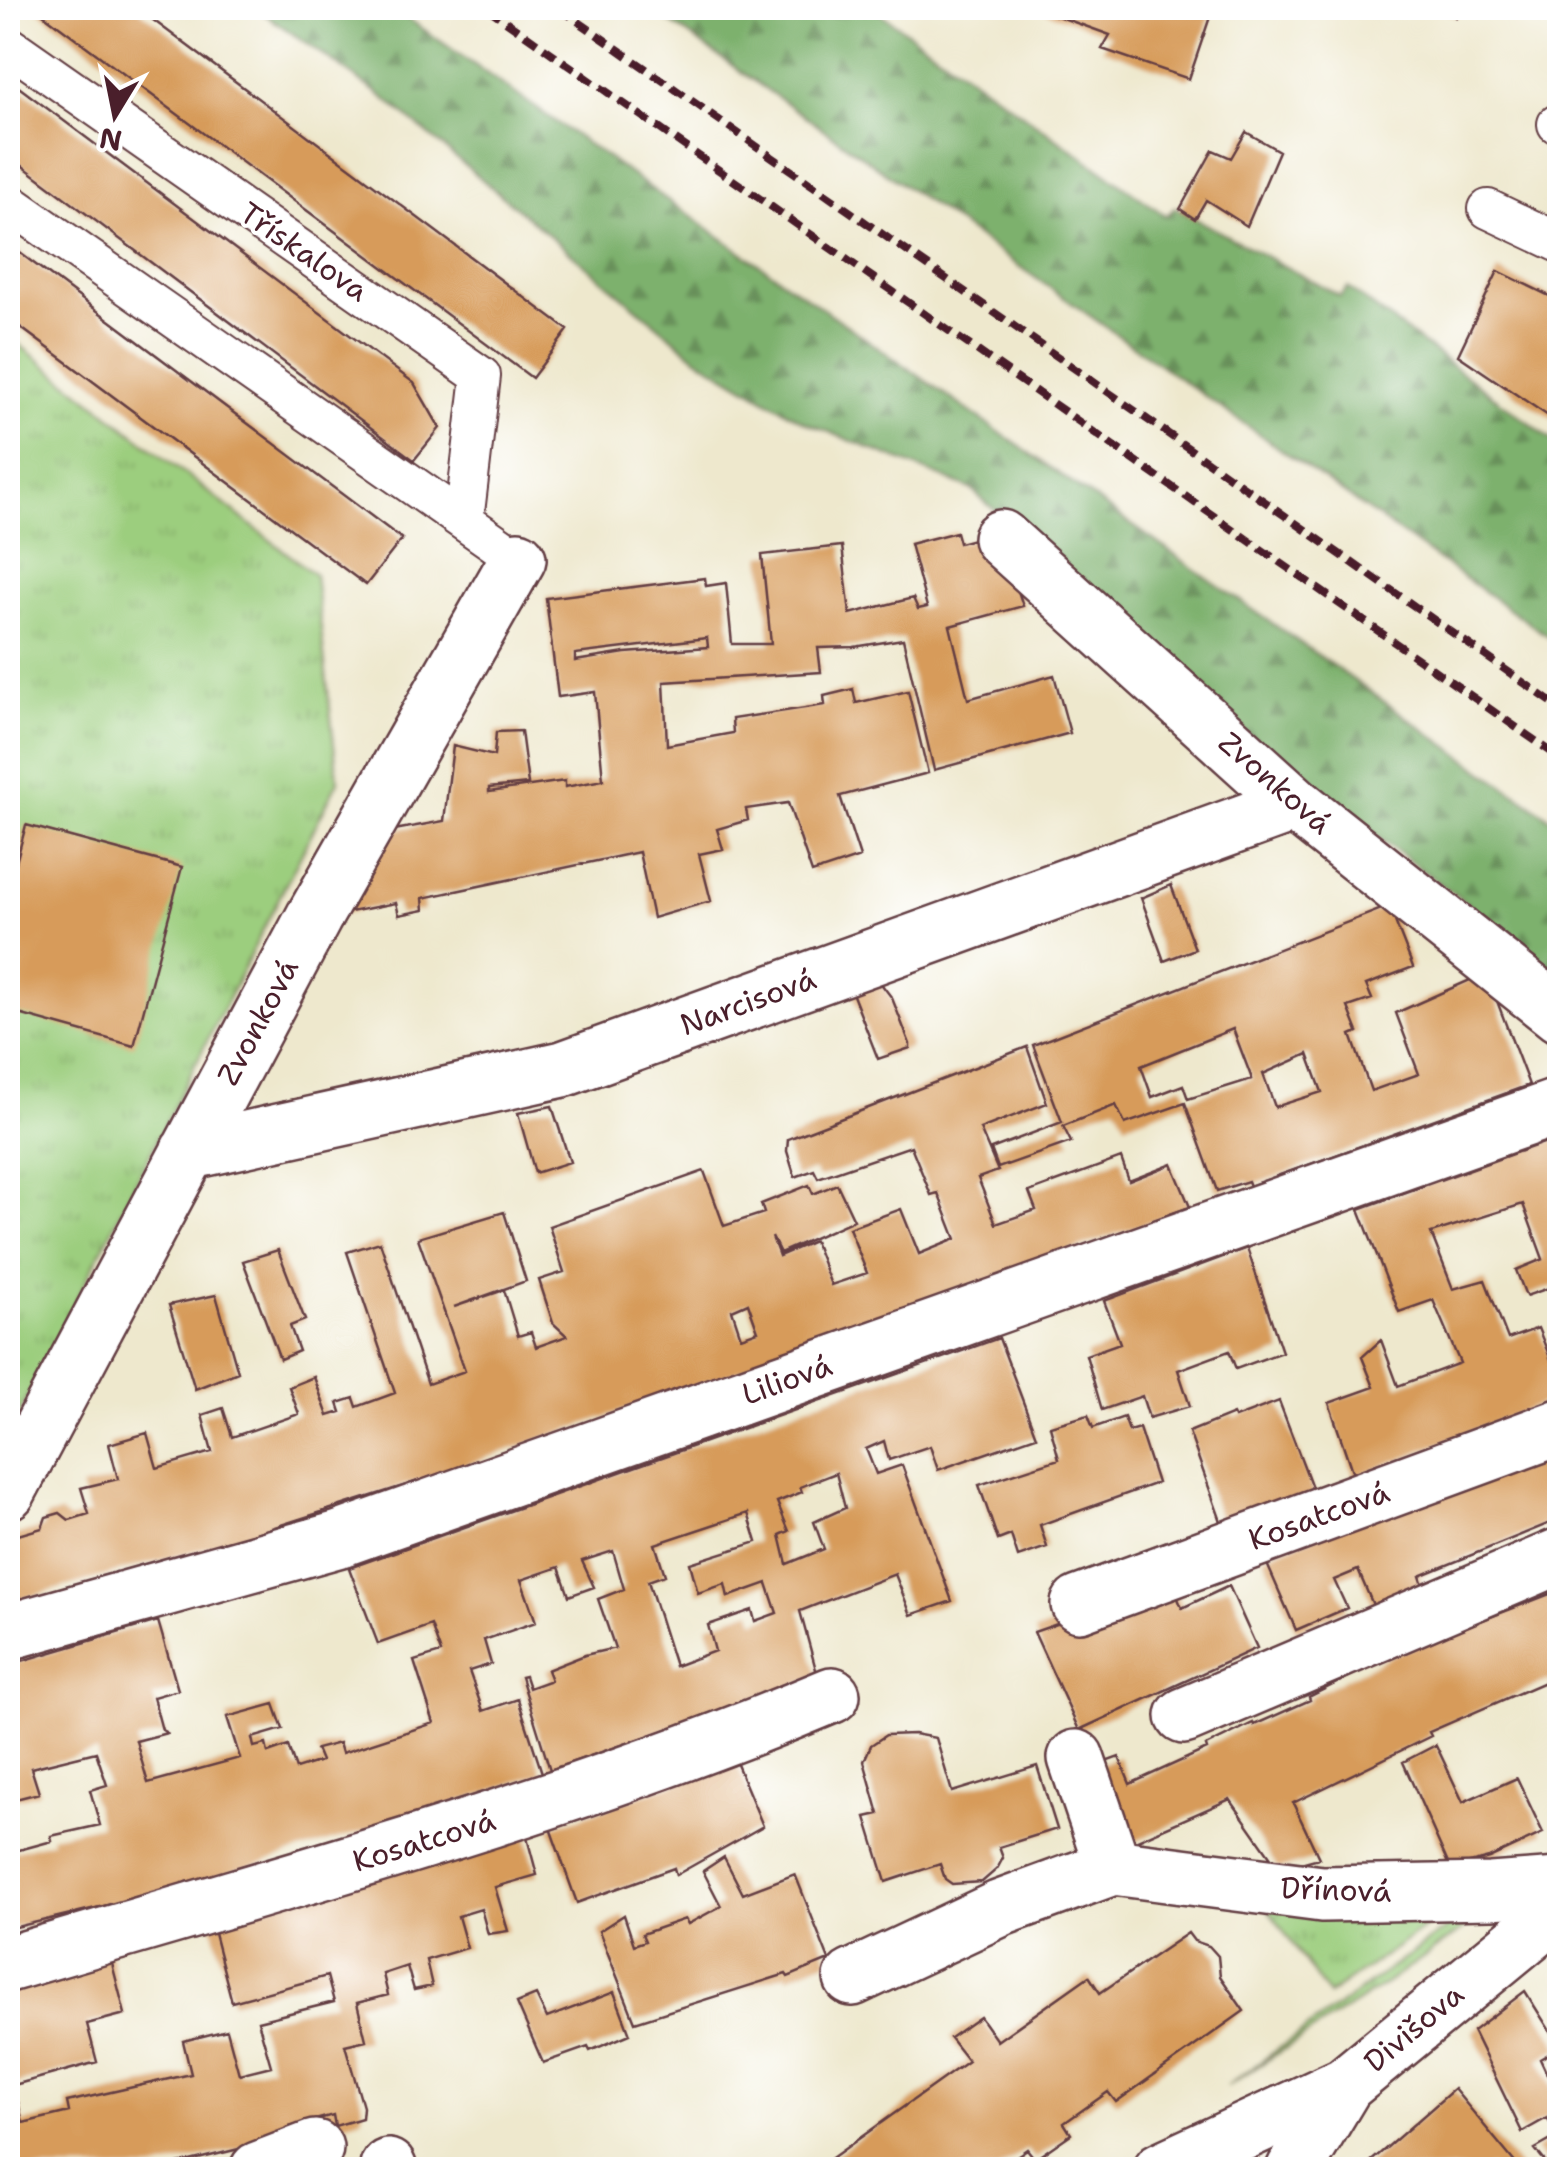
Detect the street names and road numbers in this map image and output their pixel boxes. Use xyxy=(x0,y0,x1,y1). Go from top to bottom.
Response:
street label: Třískalova xyxy=(232,192,377,311)
street label: Zvonková xyxy=(1210,722,1341,843)
street label: Zvonková xyxy=(207,951,308,1092)
street label: Narcisová xyxy=(674,958,822,1045)
street label: Liliová xyxy=(736,1344,838,1415)
street label: Kosatcová xyxy=(1243,1471,1395,1560)
street label: Kosatcová xyxy=(348,1799,500,1882)
street label: Dřínová xyxy=(1280,1867,1393,1912)
street label: Divišova xyxy=(1355,1974,1472,2081)

